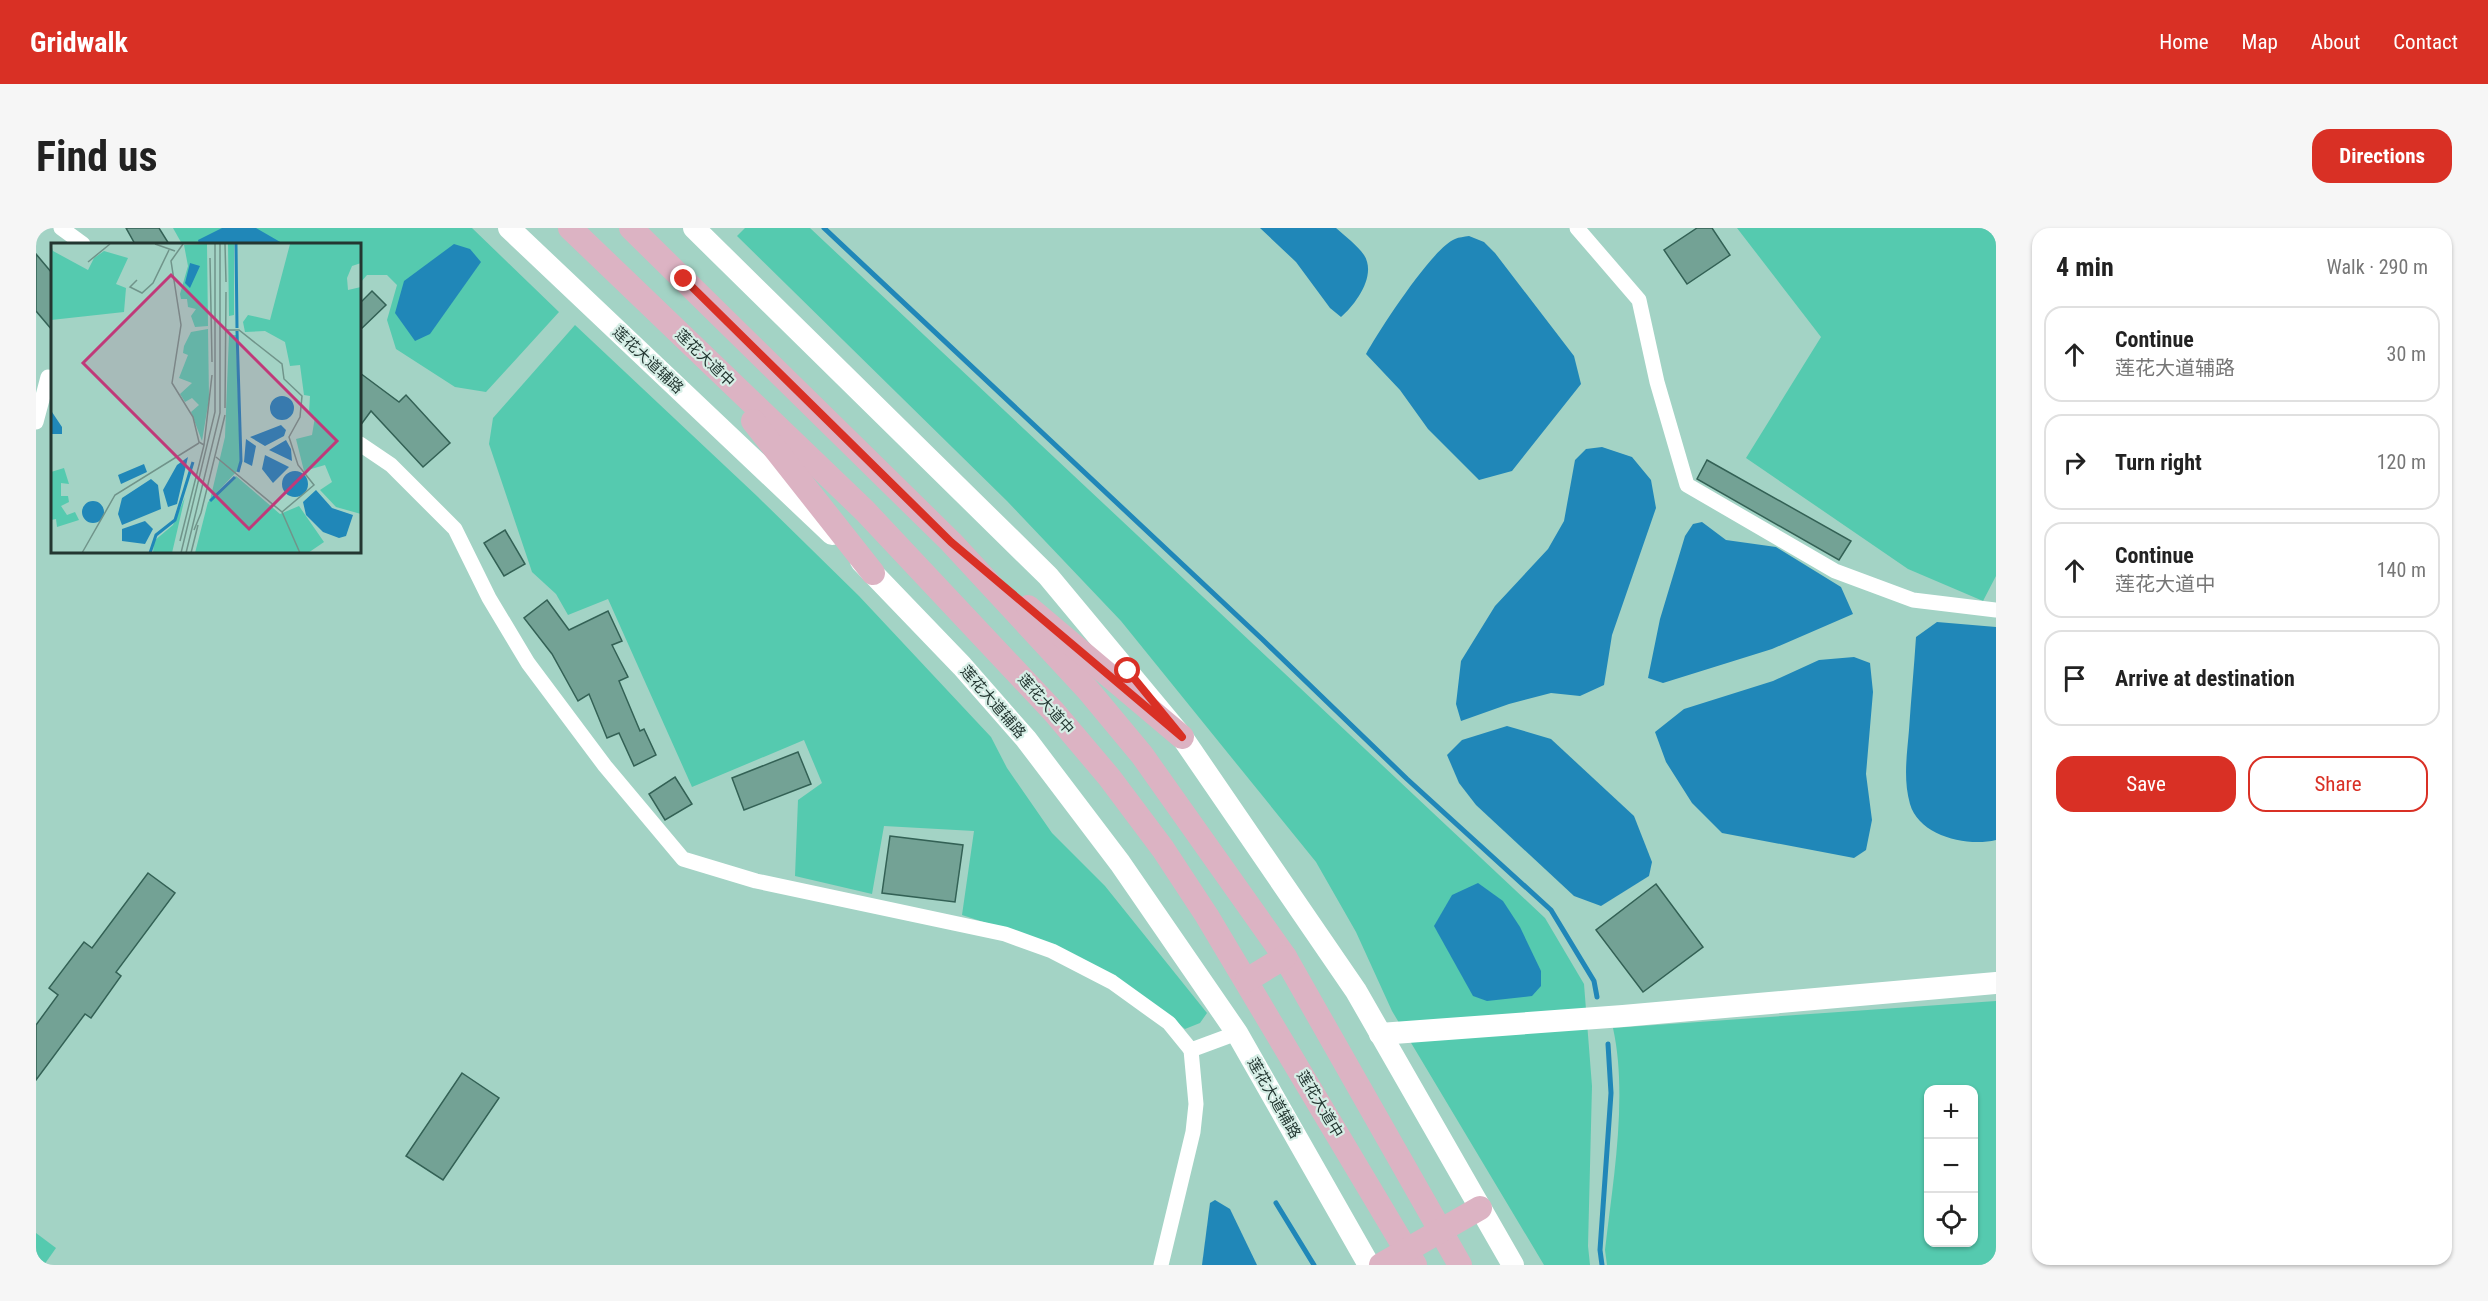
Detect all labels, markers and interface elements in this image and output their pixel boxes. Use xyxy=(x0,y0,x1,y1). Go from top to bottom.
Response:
text: Gridwalk xyxy=(30,26,128,59)
text: Home xyxy=(2159,30,2209,54)
text: Map xyxy=(2242,30,2278,54)
text: About xyxy=(2311,30,2360,54)
text: Contact xyxy=(2393,30,2458,54)
button: Directions xyxy=(2312,129,2452,183)
text: Find us xyxy=(36,132,157,181)
inset map xyxy=(51,243,362,554)
text: 4 min xyxy=(2056,252,2114,282)
text: Walk · 290 m xyxy=(2327,255,2428,279)
route end xyxy=(670,265,696,291)
street label: 莲花大道辅路 xyxy=(609,323,687,397)
street label: 莲花大道中 xyxy=(672,325,738,391)
text: Continue xyxy=(2115,327,2194,352)
icon: ahead xyxy=(2058,338,2091,371)
text: 30 m xyxy=(2387,342,2426,366)
text: 莲花大道辅路 xyxy=(2115,356,2235,380)
icon: right xyxy=(2058,446,2091,479)
text: Turn right xyxy=(2115,450,2202,475)
text: 120 m xyxy=(2377,450,2426,474)
text: Continue xyxy=(2115,543,2194,568)
icon: ahead xyxy=(2058,554,2091,587)
text: 140 m xyxy=(2377,558,2426,582)
text: 莲花大道中 xyxy=(2115,572,2215,596)
route start xyxy=(1114,657,1140,683)
street label: 莲花大道辅路 xyxy=(957,662,1029,742)
icon: arrive xyxy=(2058,662,2091,695)
text: Arrive at destination xyxy=(2115,666,2295,691)
street label: 莲花大道中 xyxy=(1014,670,1078,738)
button: Save xyxy=(2056,756,2236,812)
button: Share xyxy=(2248,756,2428,812)
street label: 莲花大道辅路 xyxy=(1244,1055,1304,1141)
street label: 莲花大道中 xyxy=(1293,1067,1347,1141)
map controls xyxy=(1924,1085,1978,1247)
button: + xyxy=(1924,1085,1978,1139)
button: − xyxy=(1924,1139,1978,1193)
button: locate xyxy=(1924,1193,1978,1247)

